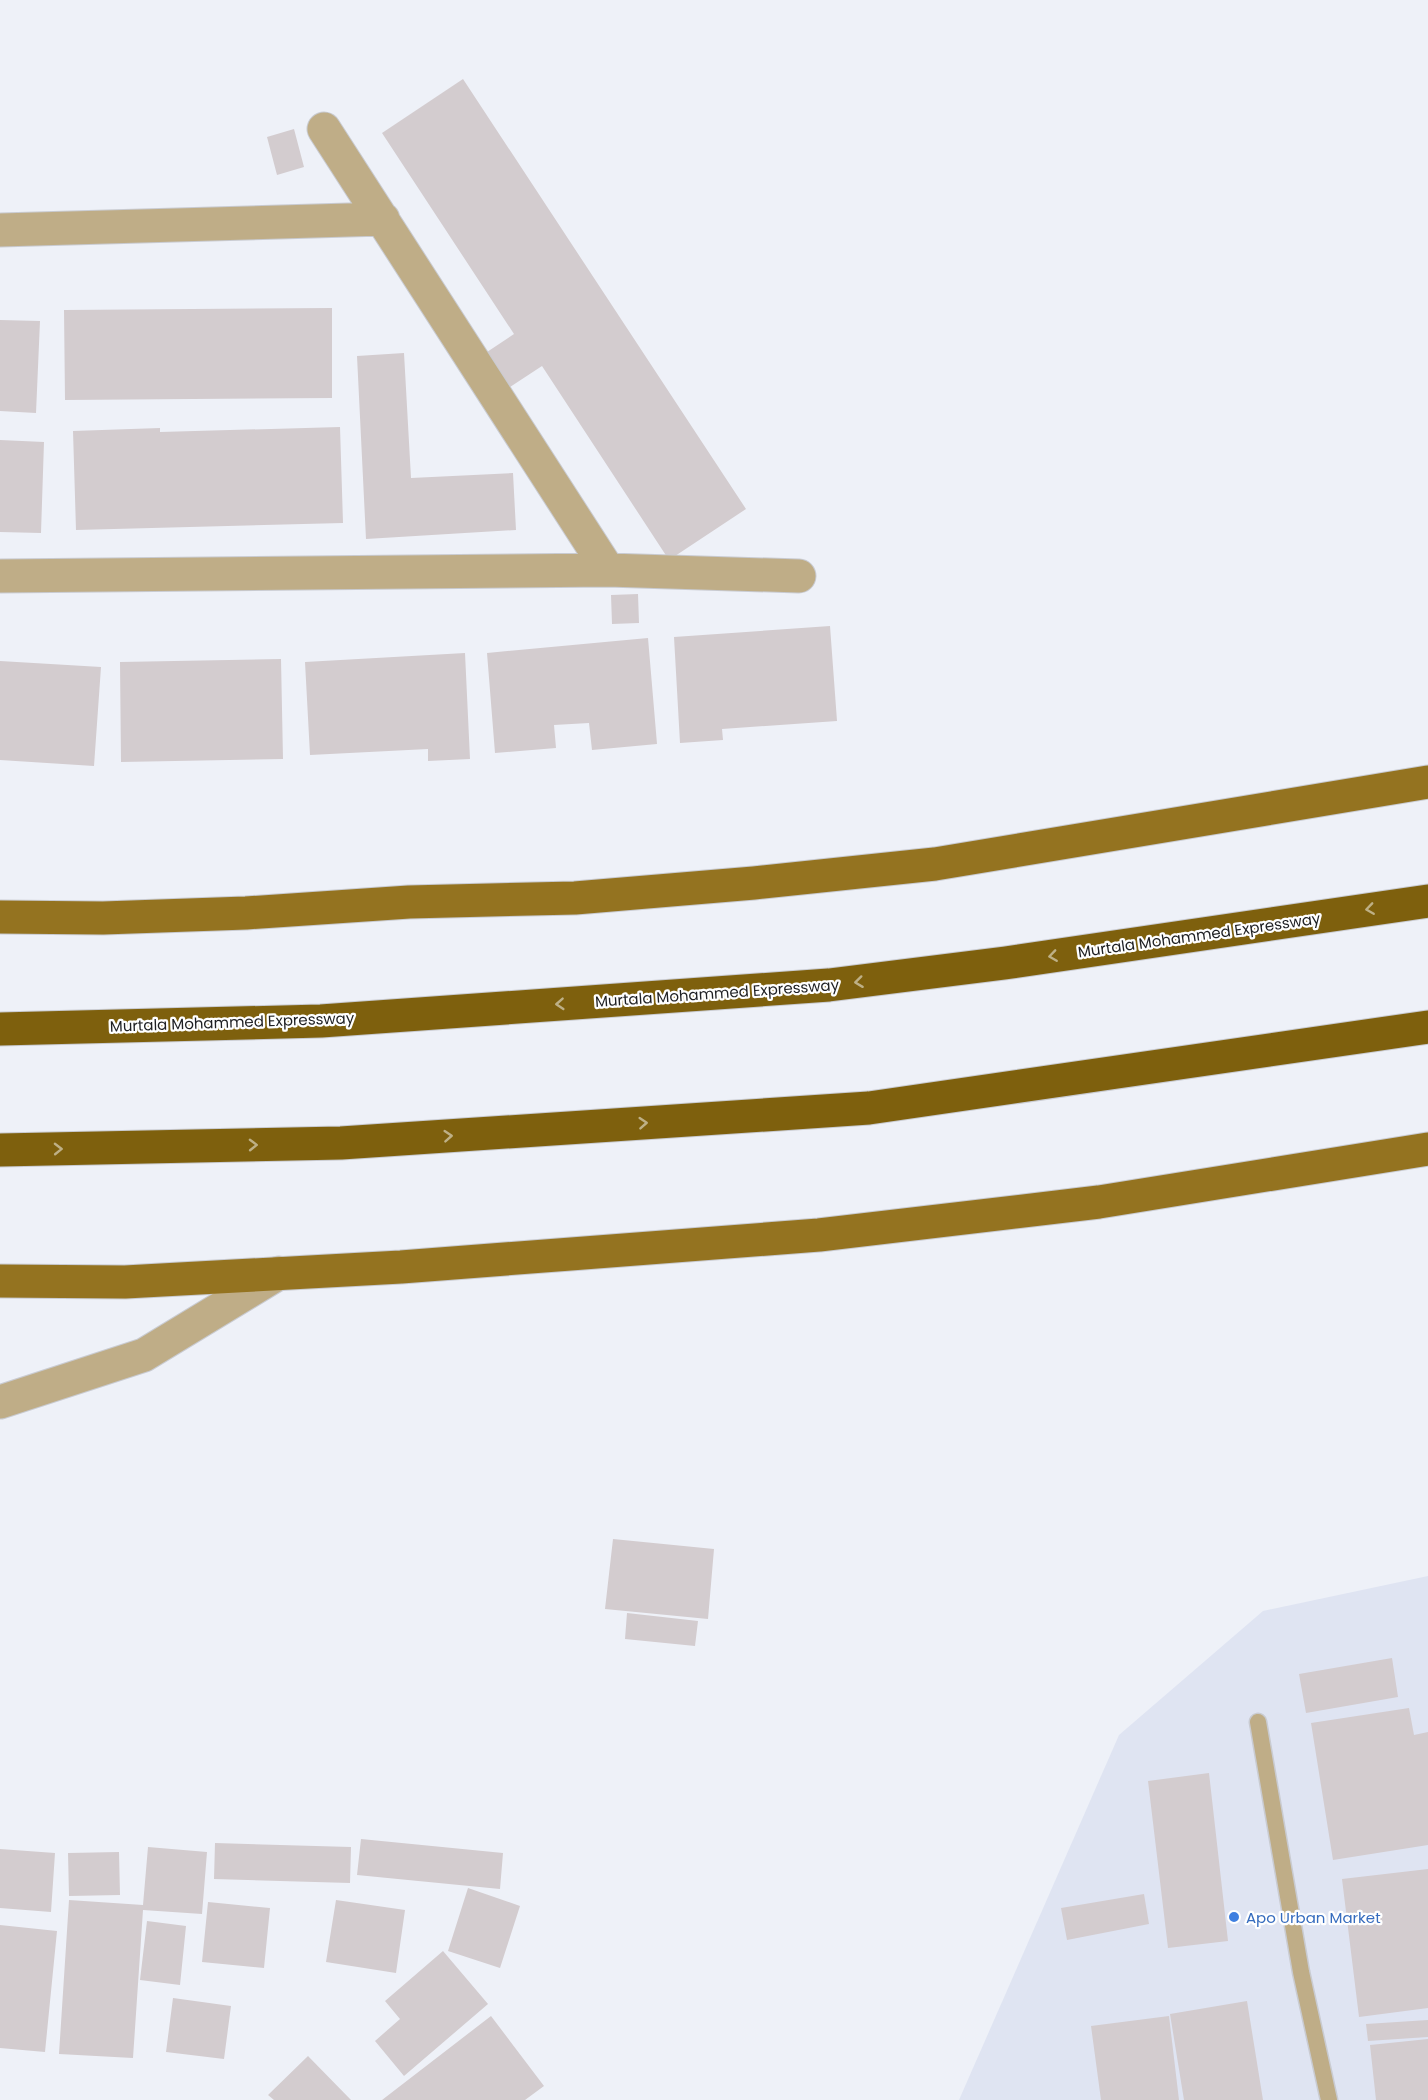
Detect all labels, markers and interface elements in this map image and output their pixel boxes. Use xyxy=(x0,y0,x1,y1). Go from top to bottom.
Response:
one-way arrow xyxy=(1366,903,1375,915)
street label: Murtala Mohammed Expressway xyxy=(1076,908,1322,962)
one-way arrow xyxy=(1048,950,1057,962)
street label: Murtala Mohammed Expressway xyxy=(594,974,840,1012)
one-way arrow xyxy=(855,975,864,987)
one-way arrow xyxy=(556,998,565,1011)
street label: Murtala Mohammed Expressway xyxy=(109,1007,355,1037)
one-way arrow xyxy=(638,1117,647,1130)
one-way arrow xyxy=(444,1130,453,1143)
one-way arrow xyxy=(249,1139,258,1151)
one-way arrow xyxy=(54,1143,63,1155)
place label: Apo Urban Market xyxy=(1246,1907,1381,1928)
marker: Apo Urban Market xyxy=(1227,1910,1241,1924)

